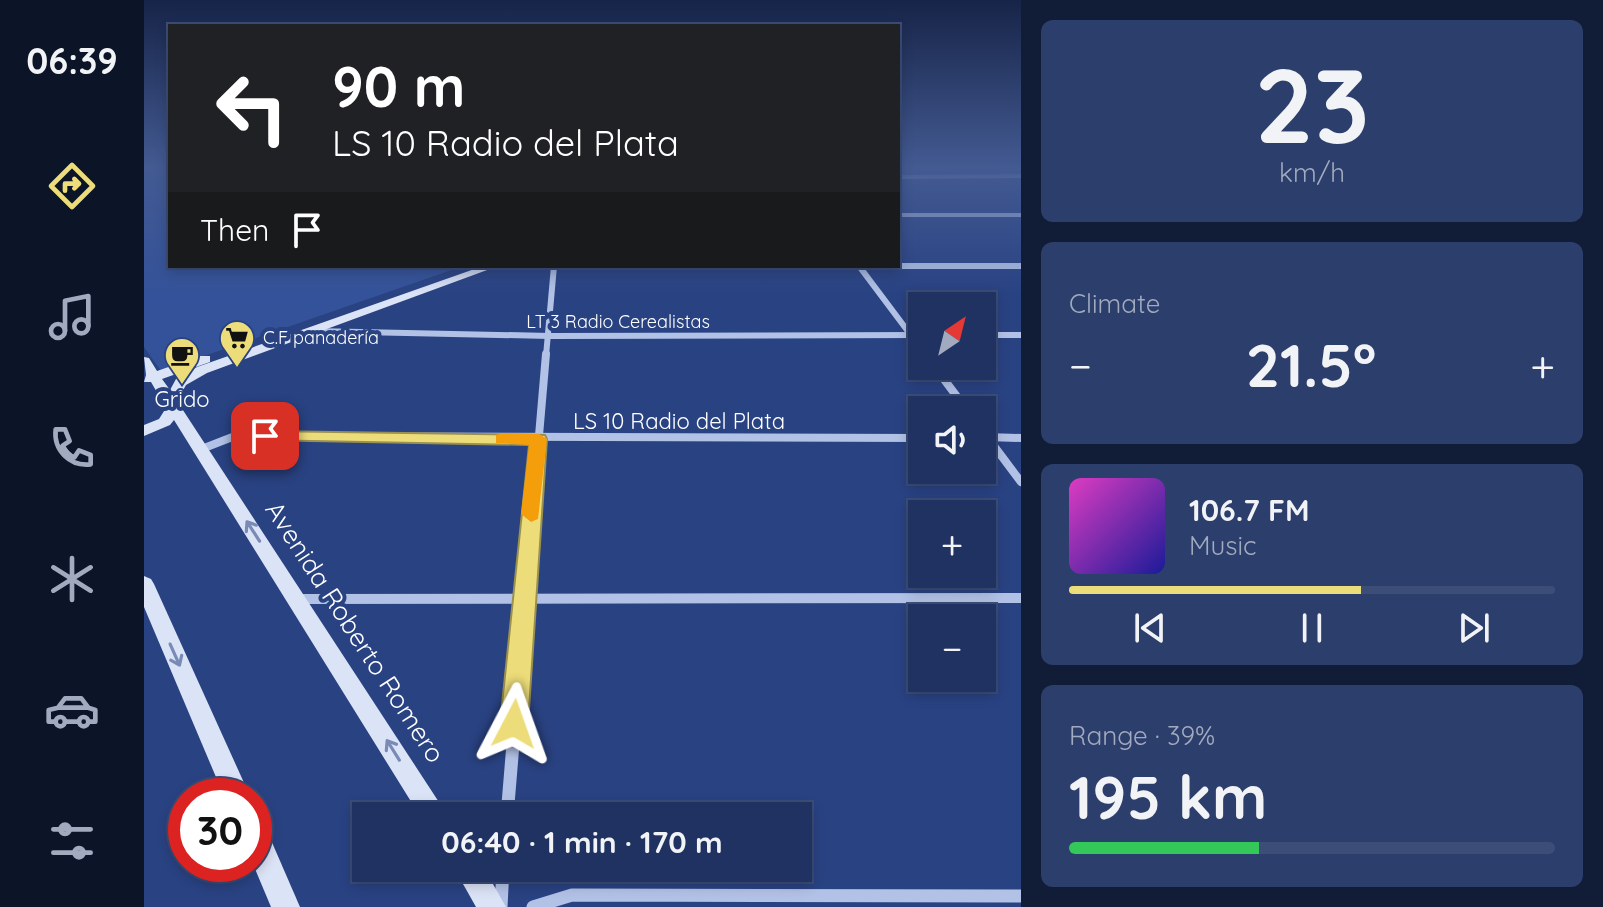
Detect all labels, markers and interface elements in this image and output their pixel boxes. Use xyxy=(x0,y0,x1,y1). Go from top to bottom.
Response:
text: 06:39 xyxy=(26,38,118,83)
text: 23 xyxy=(1254,39,1370,169)
text: 90 m xyxy=(332,51,466,121)
icon: left xyxy=(200,56,304,160)
text: LS 10 Radio del Plata xyxy=(332,120,679,165)
text: km/h xyxy=(1279,156,1345,189)
icon: directions xyxy=(44,158,100,214)
icon: arrive xyxy=(285,208,329,252)
text: Then xyxy=(200,211,269,249)
text: Climate xyxy=(1069,287,1160,320)
icon: music xyxy=(44,289,100,345)
north arrow xyxy=(908,292,996,380)
map controls xyxy=(908,292,996,692)
street label: LT 3 Radio Cerealistas xyxy=(526,310,710,333)
supermarket icon: C.F panadería xyxy=(218,319,256,369)
place label: C.F panadería xyxy=(263,326,379,349)
text: 21.5° xyxy=(1246,327,1376,402)
cafe icon: Grido xyxy=(163,336,201,386)
text: − xyxy=(1069,338,1092,393)
text: + xyxy=(1530,338,1555,393)
place label: Grido xyxy=(154,385,210,413)
button: sound xyxy=(908,396,996,484)
pin xyxy=(231,402,299,470)
street label: LS 10 Radio del Plata xyxy=(573,407,785,435)
icon: arrive xyxy=(243,414,287,458)
icon: phone xyxy=(44,420,100,476)
text: 106.7 FM xyxy=(1189,491,1309,529)
street label: Avenida Roberto Romero xyxy=(258,495,452,769)
button: + xyxy=(908,500,996,588)
one-way arrow xyxy=(244,520,260,543)
text: Music xyxy=(1189,529,1257,562)
icon: climate xyxy=(44,551,100,607)
button: − xyxy=(908,604,996,692)
icon: previous xyxy=(1128,606,1172,650)
icon: pause xyxy=(1290,606,1334,650)
icon: next xyxy=(1452,606,1496,650)
one-way arrow xyxy=(169,642,184,667)
icon: car xyxy=(44,682,100,738)
position arrow xyxy=(472,682,556,766)
text: Range · 39% xyxy=(1069,719,1215,752)
one-way arrow xyxy=(385,739,401,762)
text: 195 km xyxy=(1069,759,1267,834)
speed limit sign: 30 xyxy=(168,778,272,882)
icon: filters xyxy=(44,813,100,869)
text: 06:40 · 1 min · 170 m xyxy=(441,823,723,861)

